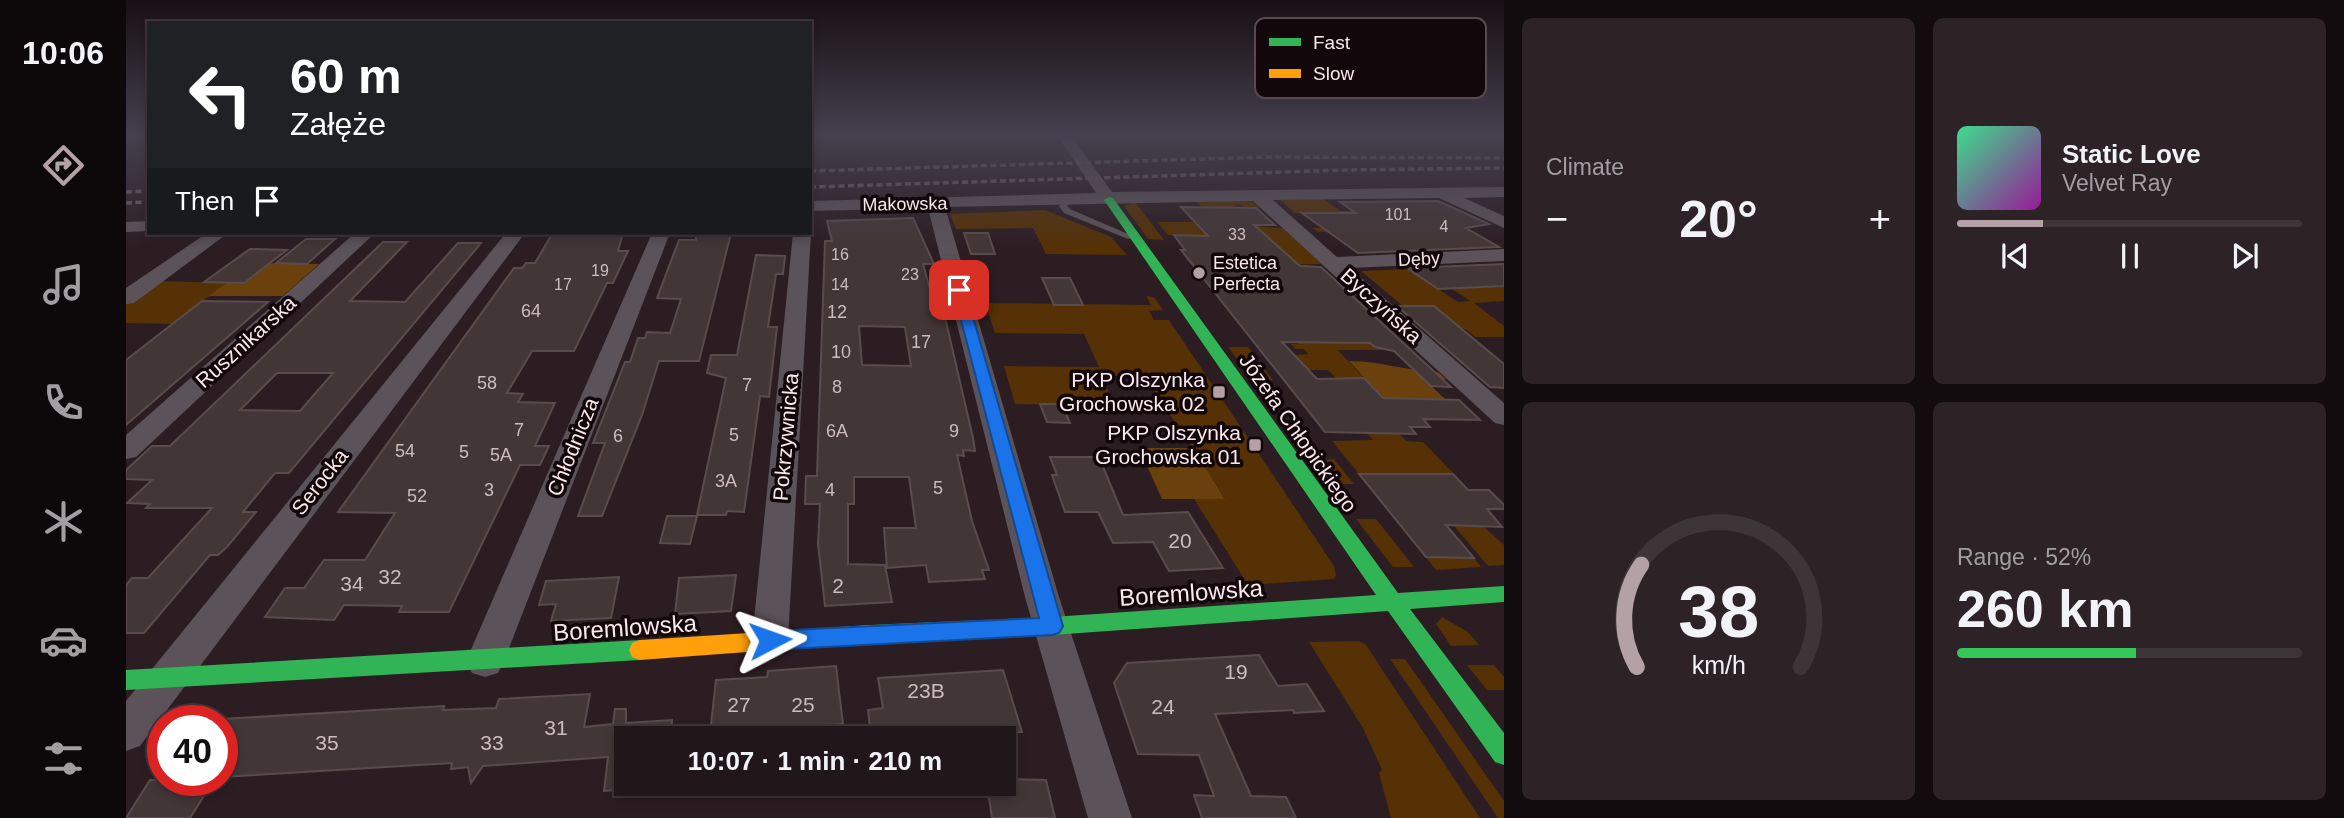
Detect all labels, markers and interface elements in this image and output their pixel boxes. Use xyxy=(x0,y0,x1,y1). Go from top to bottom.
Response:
legend xyxy=(1255,18,1486,98)
text: Fast xyxy=(1313,32,1351,53)
text: 10:06 xyxy=(22,35,104,71)
icon: left xyxy=(175,49,266,140)
text: 60 m xyxy=(290,49,402,103)
text: Slow xyxy=(1313,63,1354,84)
text: Załęże xyxy=(290,106,386,142)
text: Static Love xyxy=(2062,139,2201,169)
icon: directions xyxy=(39,141,88,190)
text: Climate xyxy=(1546,154,1624,180)
text: Velvet Ray xyxy=(2062,170,2172,196)
icon: arrive xyxy=(248,182,286,220)
text: Then xyxy=(175,186,234,216)
text: 20° xyxy=(1679,190,1758,248)
street label: Makowska xyxy=(862,193,949,215)
text: − xyxy=(1546,198,1568,240)
text: + xyxy=(1869,198,1891,240)
house number: 101 xyxy=(1385,206,1411,223)
house number: 4 xyxy=(1440,218,1449,235)
house number: 33 xyxy=(1228,226,1246,243)
icon: previous xyxy=(1996,237,2034,275)
icon: pause xyxy=(2111,237,2149,275)
icon: next xyxy=(2226,237,2264,275)
house number: 16 xyxy=(831,246,849,263)
street label: Dęby xyxy=(1397,248,1441,270)
place label: Estetica Perfecta xyxy=(1213,253,1281,294)
icon: music xyxy=(39,260,88,309)
pin xyxy=(929,260,989,320)
house number: 19 xyxy=(591,262,609,279)
street label: Byczyńska xyxy=(1336,264,1427,348)
marker: Estetica Perfecta xyxy=(1191,265,1207,281)
house number: 23 xyxy=(901,266,919,283)
icon: arrive xyxy=(940,271,978,309)
house number: 17 xyxy=(554,276,572,293)
house number: 14 xyxy=(831,276,849,293)
street label: Rusznikarska xyxy=(191,291,300,392)
house number: 64 xyxy=(521,301,541,321)
house number: 12 xyxy=(827,302,847,322)
house number: 17 xyxy=(911,332,931,352)
house number: 10 xyxy=(831,342,851,362)
street label: Józefa Chłopickiego xyxy=(1235,349,1362,516)
place label: PKP Olszynka Grochowska 02 xyxy=(1059,368,1205,415)
street label: Pokrzywnicka xyxy=(768,372,803,502)
house number: 58 xyxy=(477,373,497,393)
house number: 7 xyxy=(742,375,752,395)
house number: 8 xyxy=(832,377,842,397)
icon: phone xyxy=(39,378,88,427)
marker: PKP Olszynka Grochowska 02 xyxy=(1211,384,1227,400)
street label: Chłodnicza xyxy=(542,394,603,499)
house number: 7 xyxy=(514,420,524,440)
house number: 6A xyxy=(826,421,848,441)
house number: 9 xyxy=(949,421,959,441)
place label: PKP Olszynka Grochowska 01 xyxy=(1095,421,1241,468)
house number: 5 xyxy=(729,425,739,445)
house number: 6 xyxy=(613,426,623,446)
marker: PKP Olszynka Grochowska 01 xyxy=(1247,437,1263,453)
house number: 54 xyxy=(395,441,415,461)
house number: 5 xyxy=(459,442,469,462)
street label: Serocka xyxy=(287,444,353,519)
house number: 5A xyxy=(490,445,512,465)
house number: 3A xyxy=(715,471,737,491)
house number: 5 xyxy=(933,478,943,498)
house number: 3 xyxy=(484,480,494,500)
house number: 4 xyxy=(825,480,835,500)
house number: 52 xyxy=(407,486,427,506)
icon: climate xyxy=(39,497,88,546)
house number: 20 xyxy=(1168,529,1192,552)
text: Range · 52% xyxy=(1957,544,2091,570)
house number: 32 xyxy=(378,565,402,588)
text: 38 xyxy=(1678,571,1759,652)
house number: 34 xyxy=(340,572,364,595)
house number: 2 xyxy=(832,574,844,597)
street label: Boremlowska xyxy=(1118,574,1264,611)
text: 260 km xyxy=(1957,580,2133,638)
position arrow xyxy=(733,603,807,677)
street label: Boremlowska xyxy=(552,609,698,646)
icon: car xyxy=(39,616,88,665)
text: km/h xyxy=(1691,651,1746,679)
house number: 19 xyxy=(1224,660,1248,683)
house number: 23B xyxy=(907,679,945,702)
house number: 27 xyxy=(727,693,751,716)
house number: 25 xyxy=(791,693,815,716)
house number: 24 xyxy=(1151,695,1175,718)
speed limit sign: 40 xyxy=(147,705,238,796)
house number: 31 xyxy=(544,716,568,739)
house number: 35 xyxy=(315,731,339,754)
house number: 33 xyxy=(480,731,504,754)
icon: filters xyxy=(39,734,88,783)
text: 10:07 · 1 min · 210 m xyxy=(688,746,942,776)

